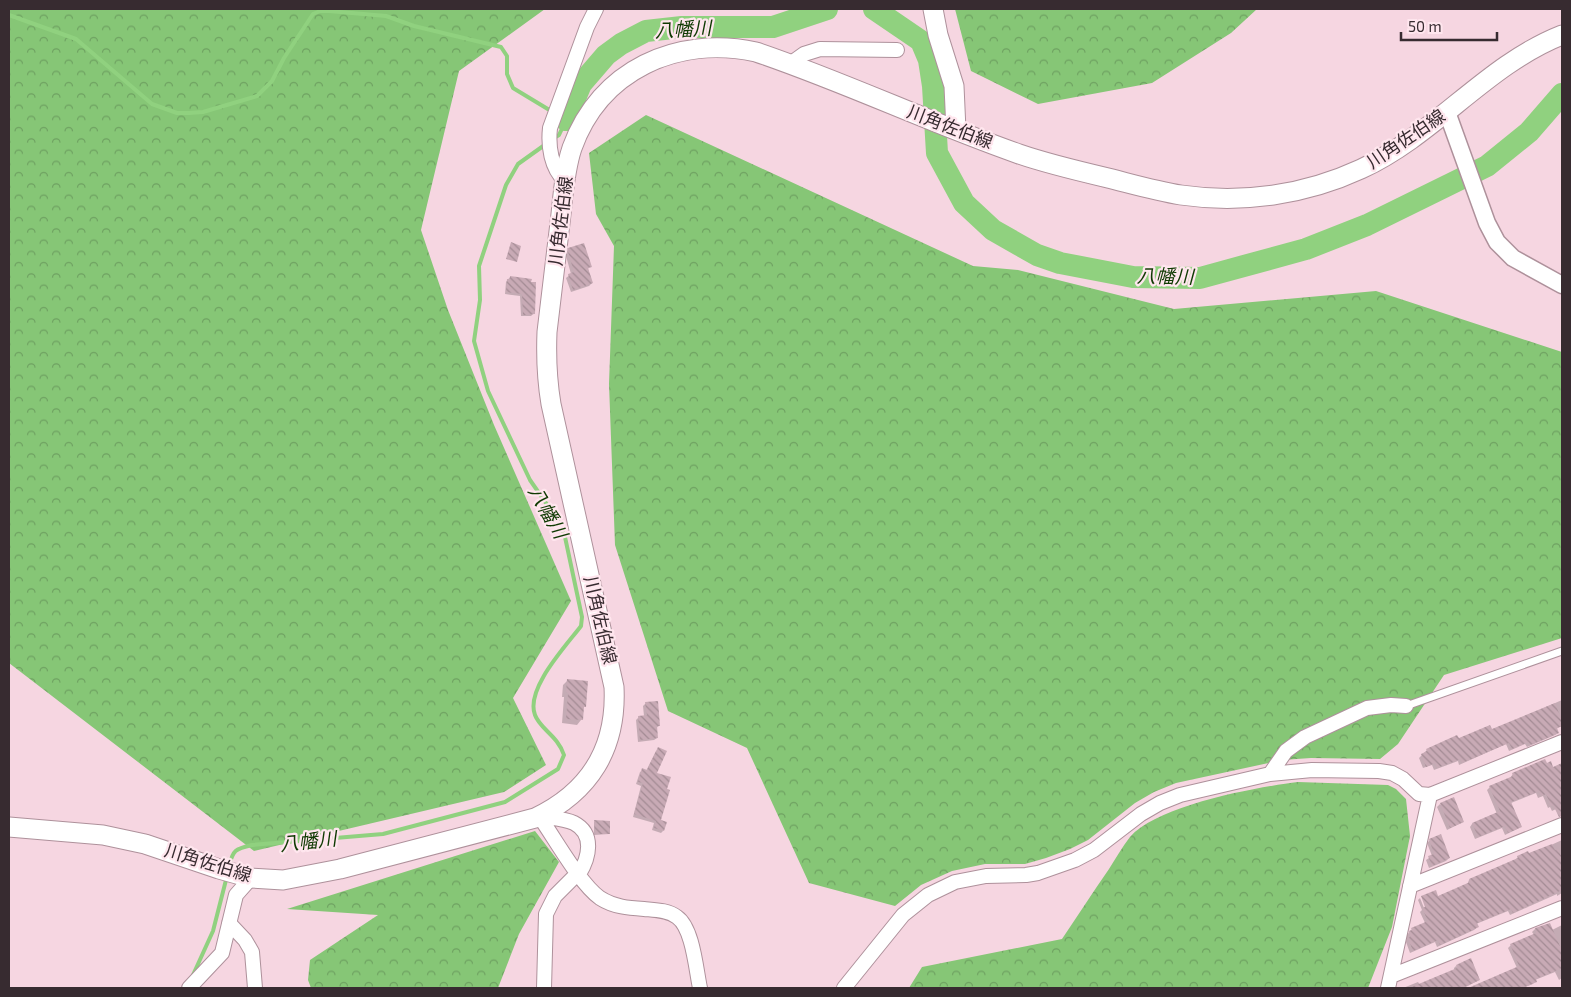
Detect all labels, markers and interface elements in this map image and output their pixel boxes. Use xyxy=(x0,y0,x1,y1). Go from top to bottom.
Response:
scale bar xyxy=(1401,10,1497,42)
water label: 八幡川 xyxy=(654,15,714,41)
text: 50 m xyxy=(1408,17,1442,35)
street label: 川角佐伯線 xyxy=(904,100,996,152)
street label: 川角佐伯線 xyxy=(1362,104,1449,172)
street label: 川角佐伯線 xyxy=(544,175,576,267)
water label: 八幡川 xyxy=(1136,264,1196,288)
water label: 八幡川 xyxy=(524,481,574,544)
street label: 川角佐伯線 xyxy=(580,573,622,666)
water label: 八幡川 xyxy=(278,826,339,855)
street label: 川角佐伯線 xyxy=(162,838,255,886)

